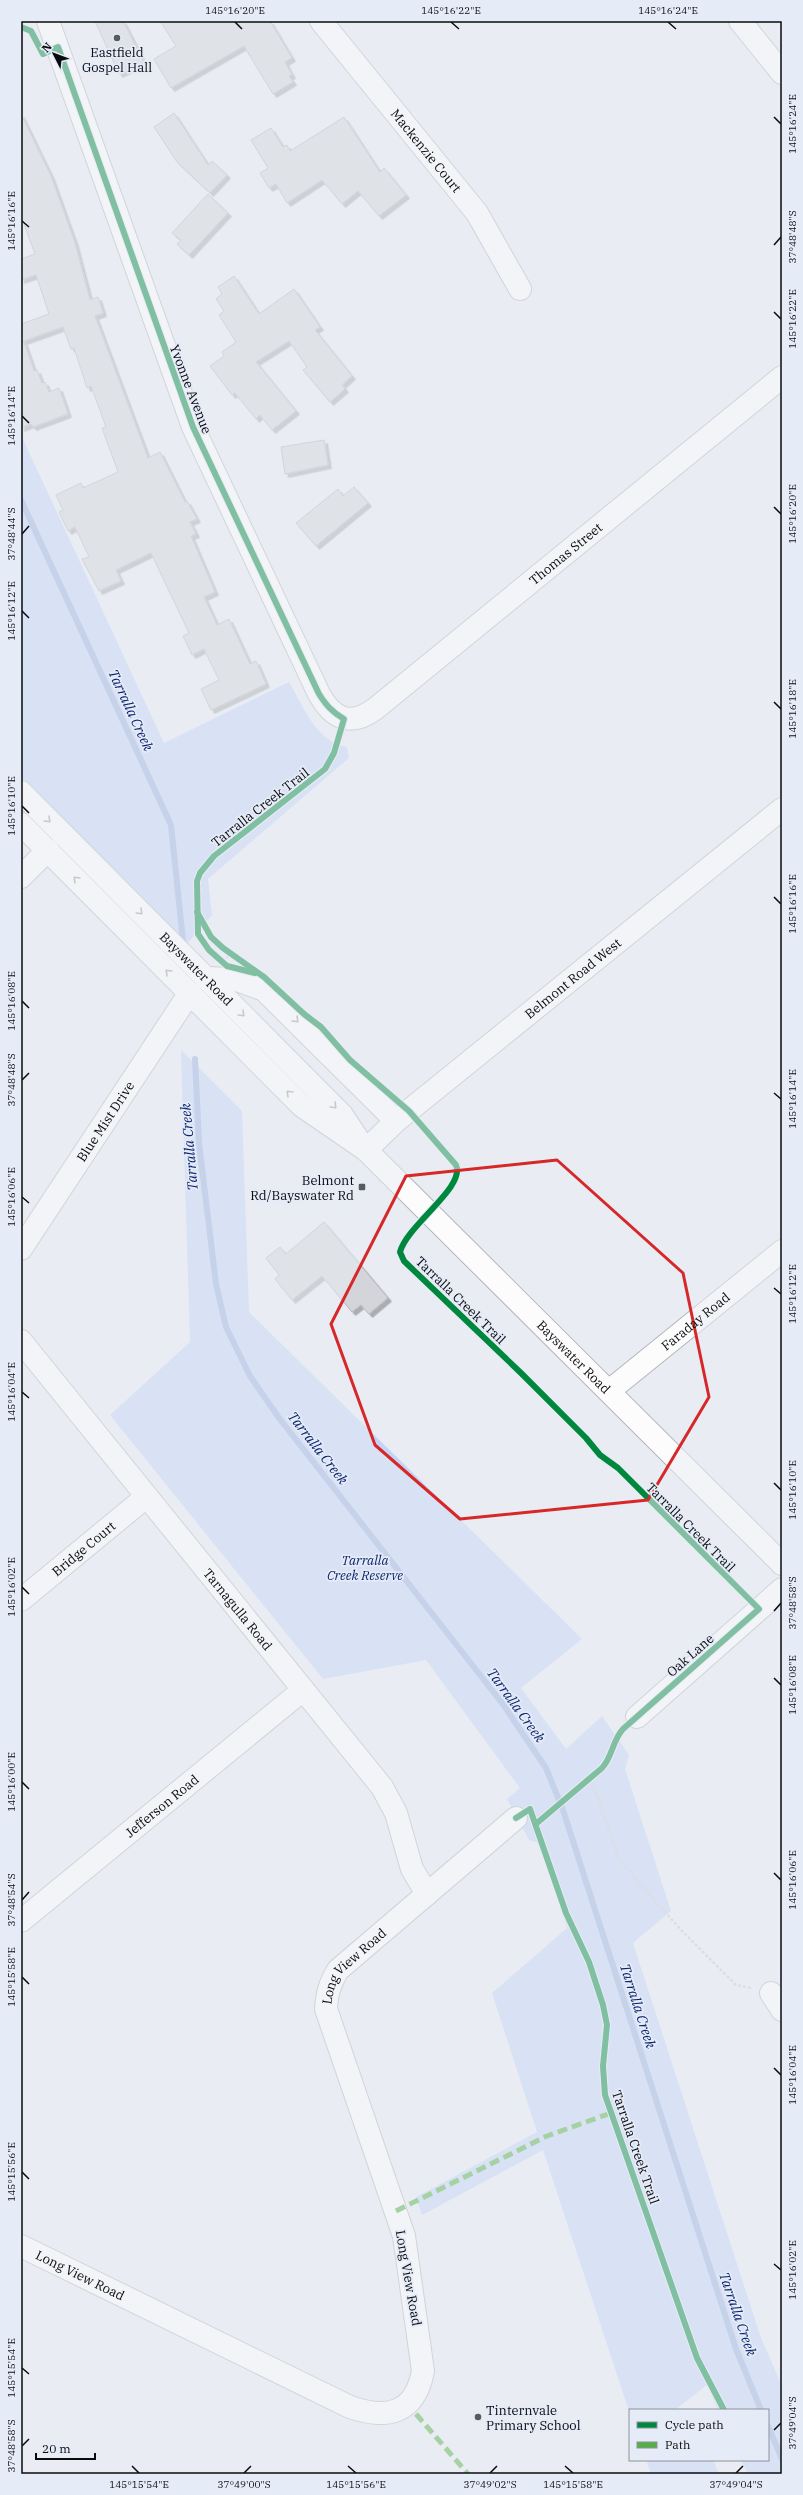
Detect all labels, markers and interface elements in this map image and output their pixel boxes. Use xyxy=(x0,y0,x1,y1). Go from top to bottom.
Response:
text: 145°16'20"E xyxy=(205,4,265,17)
text: 145°16'22"E xyxy=(421,4,481,17)
text: 145°16'24"E xyxy=(638,4,698,17)
marker: Eastfield Gospel Hall xyxy=(112,33,122,43)
north arrow xyxy=(34,34,74,74)
text: N xyxy=(38,39,55,55)
place label: Eastfield Gospel Hall xyxy=(82,44,152,76)
text: 145°16'24"E xyxy=(786,94,799,154)
street label: Mackenzie Court xyxy=(387,106,465,196)
text: 145°16'16"E xyxy=(5,191,18,251)
text: 37°48'48"S xyxy=(786,210,799,264)
text: 145°16'22"E xyxy=(786,289,799,349)
street label: Yvonne Avenue xyxy=(166,342,215,436)
text: 145°16'14"E xyxy=(5,386,18,446)
text: 145°16'20"E xyxy=(786,484,799,544)
text: 37°48'44"S xyxy=(5,507,18,561)
street label: Thomas Street xyxy=(526,519,606,589)
text: 145°16'12"E xyxy=(5,581,18,641)
water label: Tarralla Creek xyxy=(104,666,158,754)
text: 145°16'18"E xyxy=(786,679,799,739)
street label: Tarralla Creek Trail xyxy=(208,764,313,851)
text: 145°16'10"E xyxy=(5,776,18,836)
one-way arrow xyxy=(44,815,51,823)
text: 145°16'16"E xyxy=(786,874,799,934)
one-way arrow xyxy=(74,876,81,884)
one-way arrow xyxy=(135,907,143,915)
street label: Bayswater Road xyxy=(156,929,237,1009)
street label: Belmont Road West xyxy=(521,934,625,1023)
one-way arrow xyxy=(165,969,173,977)
text: 145°16'08"E xyxy=(5,971,18,1031)
one-way arrow xyxy=(237,1009,245,1017)
one-way arrow xyxy=(291,1015,299,1023)
text: 37°48'48"S xyxy=(5,1053,18,1107)
text: 145°16'14"E xyxy=(786,1069,799,1129)
street label: Blue Mist Drive xyxy=(73,1078,138,1165)
one-way arrow xyxy=(287,1091,294,1098)
one-way arrow xyxy=(329,1101,336,1109)
water label: Tarralla Creek xyxy=(176,1102,202,1191)
text: 145°16'06"E xyxy=(5,1167,18,1227)
place label: Belmont Rd/Bayswater Rd xyxy=(250,1172,354,1204)
marker: Belmont Rd/Bayswater Rd xyxy=(357,1182,367,1192)
street label: Tarralla Creek Trail xyxy=(412,1253,510,1348)
text: 145°16'12"E xyxy=(786,1264,799,1324)
street label: Faraday Road xyxy=(658,1289,733,1354)
street label: Bayswater Road xyxy=(533,1317,614,1398)
text: 145°16'04"E xyxy=(5,1362,18,1422)
water label: Tarralla Creek xyxy=(284,1408,352,1489)
text: 145°16'10"E xyxy=(786,1460,799,1520)
street label: Tarralla Creek Trail xyxy=(642,1479,739,1576)
street label: Bridge Court xyxy=(48,1517,120,1580)
park label: Tarralla Creek Reserve xyxy=(327,1552,403,1584)
text: 145°16'02"E xyxy=(5,1557,18,1617)
street label: Tarnagulla Road xyxy=(199,1565,276,1654)
text: 37°48'58"S xyxy=(786,1576,799,1630)
street label: Oak Lane xyxy=(663,1630,717,1681)
text: 145°16'08"E xyxy=(786,1655,799,1715)
water label: Tarralla Creek xyxy=(483,1664,549,1746)
text: 145°16'00"E xyxy=(5,1752,18,1812)
street label: Jefferson Road xyxy=(122,1771,203,1841)
text: 145°16'06"E xyxy=(786,1850,799,1910)
text: 37°48'54"S xyxy=(5,1873,18,1927)
street label: Long View Road xyxy=(318,1925,390,2005)
text: 145°15'58"E xyxy=(5,1947,18,2007)
water label: Tarralla Creek xyxy=(616,1961,660,2051)
text: 145°16'04"E xyxy=(786,2045,799,2105)
street label: Tarralla Creek Trail xyxy=(608,2088,663,2206)
text: 145°15'56"E xyxy=(5,2142,18,2202)
street label: Long View Road xyxy=(392,2229,425,2327)
text: 145°16'02"E xyxy=(786,2240,799,2300)
street label: Long View Road xyxy=(33,2246,128,2304)
water label: Tarralla Creek xyxy=(715,2270,761,2359)
text: 145°15'54"E xyxy=(5,2338,18,2398)
text: 37°49'04"S xyxy=(786,2396,799,2450)
place label: Tinternvale Primary School xyxy=(486,2402,581,2434)
legend xyxy=(629,2409,769,2461)
marker: Tinternvale Primary School xyxy=(473,2412,483,2422)
text: Cycle path xyxy=(665,2417,724,2432)
text: 37°48'58"S xyxy=(5,2419,18,2473)
scale bar xyxy=(36,2435,95,2461)
text: Path xyxy=(665,2437,691,2452)
text: 20 m xyxy=(42,2441,71,2456)
text: 145°15'54"E xyxy=(109,2478,169,2491)
text: 37°49'00"S xyxy=(217,2478,271,2491)
text: 145°15'56"E xyxy=(326,2478,386,2491)
text: 37°49'02"S xyxy=(463,2478,517,2491)
text: 145°15'58"E xyxy=(543,2478,603,2491)
text: 37°49'04"S xyxy=(709,2478,763,2491)

